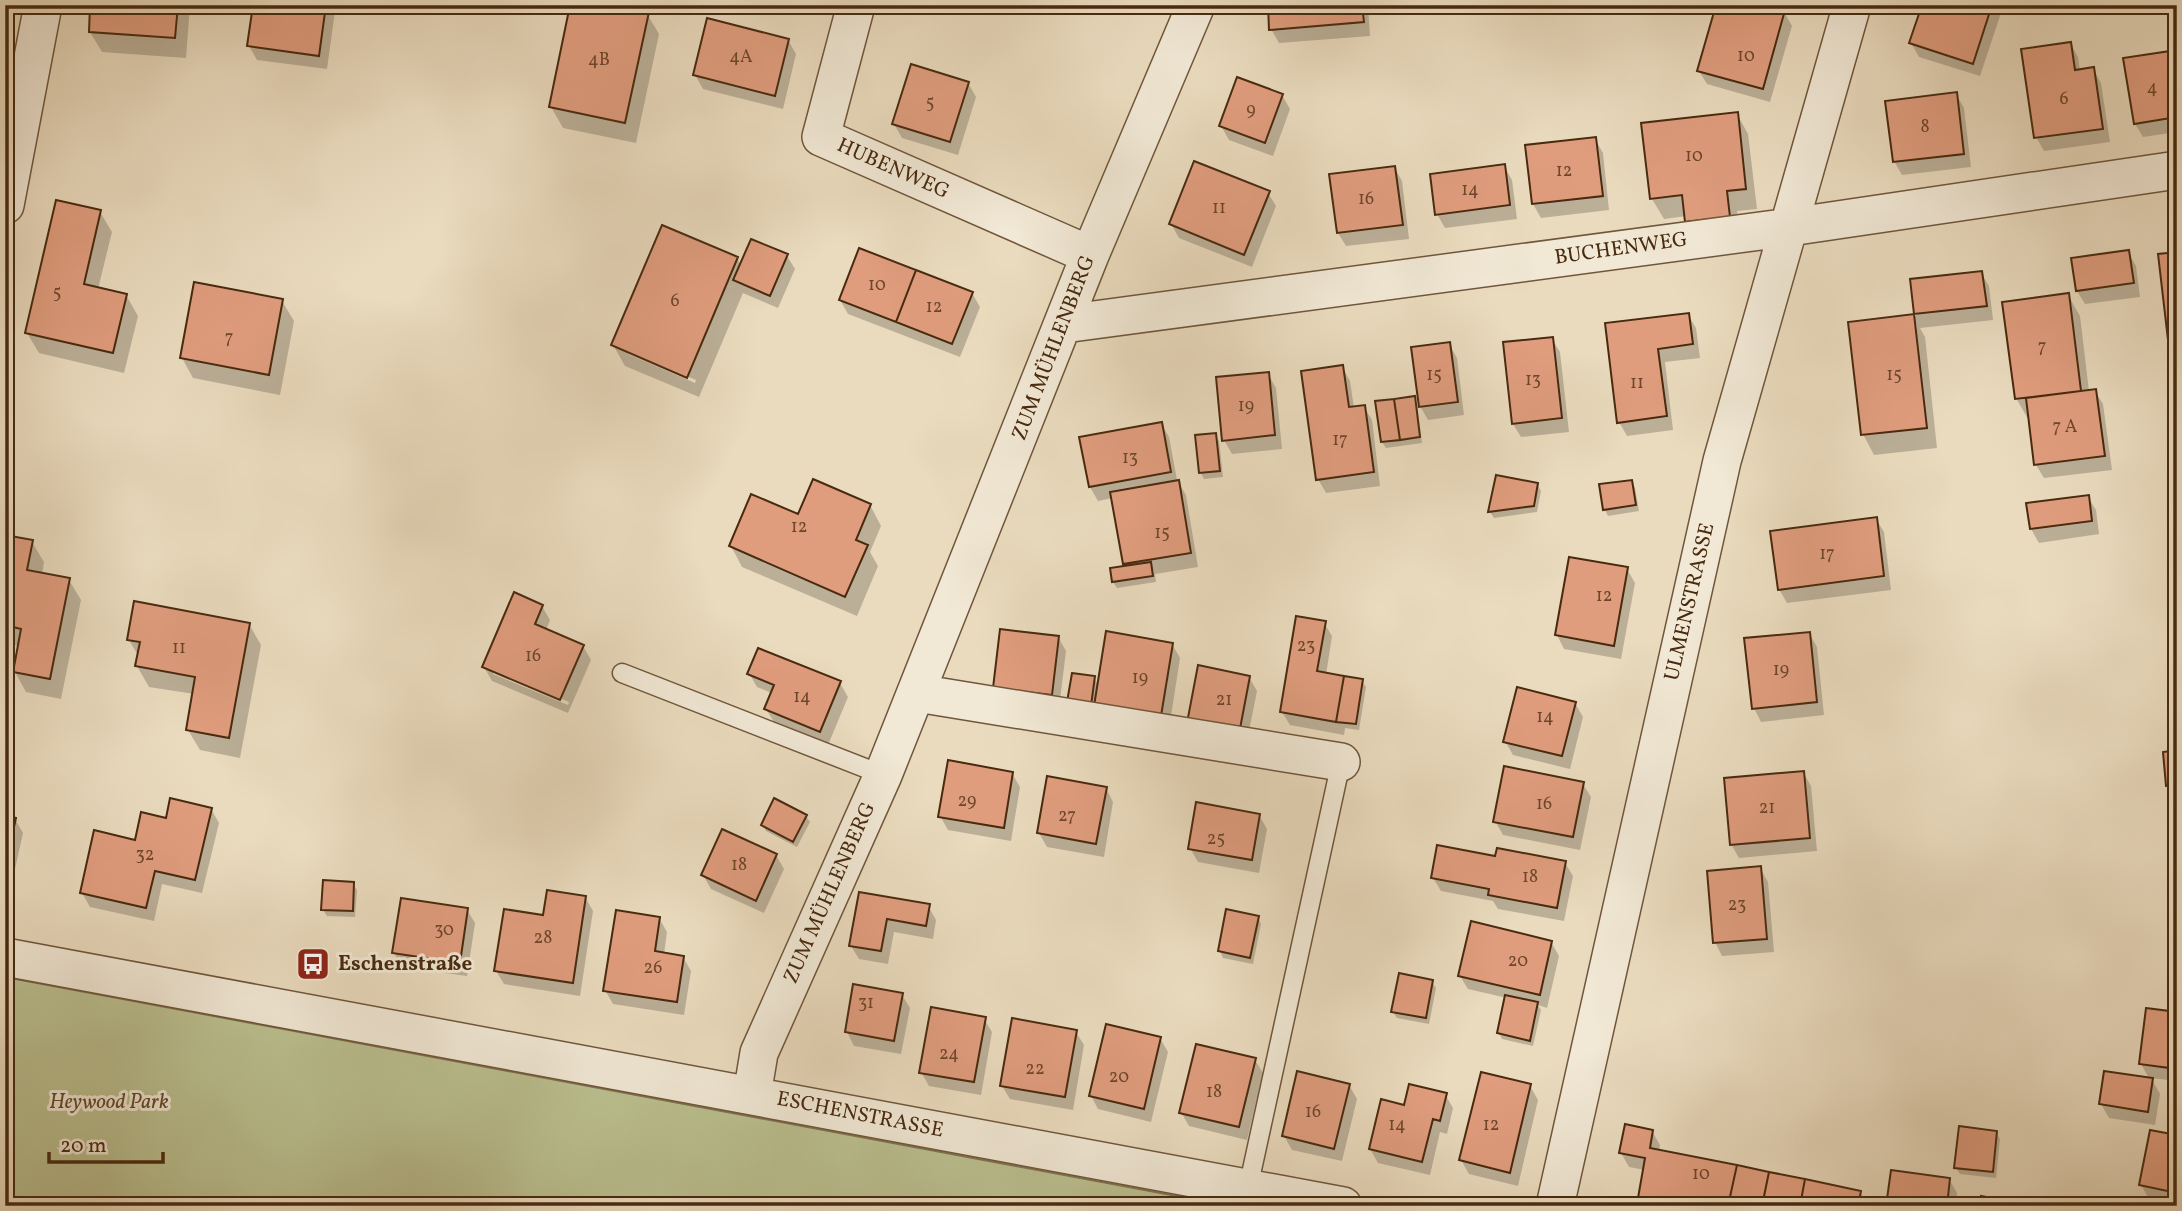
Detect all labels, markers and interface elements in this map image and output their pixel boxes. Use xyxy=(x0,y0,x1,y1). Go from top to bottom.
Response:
house number: 10 xyxy=(1737,44,1755,69)
house number: 4A xyxy=(729,45,753,70)
house number: 4B xyxy=(588,48,610,73)
house number: 4 xyxy=(2147,76,2157,101)
house number: 6 xyxy=(2059,87,2069,112)
house number: 5 xyxy=(926,91,934,116)
house number: 9 xyxy=(1246,98,1256,123)
house number: 8 xyxy=(1920,115,1930,140)
street label: HUBENWEG xyxy=(832,131,954,207)
house number: 10 xyxy=(1685,144,1703,169)
house number: 12 xyxy=(1556,159,1572,184)
house number: 14 xyxy=(1461,178,1479,203)
house number: 16 xyxy=(1358,187,1374,212)
house number: 11 xyxy=(1212,196,1226,221)
street label: BUCHENWEG xyxy=(1553,225,1689,273)
street label: ZUM MÜHLENBERG xyxy=(1005,251,1103,445)
house number: 10 xyxy=(868,273,886,298)
house number: 5 xyxy=(53,281,61,306)
house number: 6 xyxy=(670,289,680,314)
house number: 12 xyxy=(926,295,942,320)
house number: 7 xyxy=(225,326,233,351)
house number: 7 xyxy=(2038,335,2046,360)
house number: 15 xyxy=(1426,363,1442,388)
house number: 15 xyxy=(1886,363,1902,388)
house number: 13 xyxy=(1525,368,1541,393)
house number: 11 xyxy=(1630,371,1644,396)
house number: 19 xyxy=(1238,394,1254,419)
house number: 7 A xyxy=(2052,415,2078,440)
house number: 17 xyxy=(1332,428,1348,453)
house number: 13 xyxy=(1122,446,1138,471)
house number: 12 xyxy=(791,515,807,540)
street label: ULMENSTRASSE xyxy=(1658,520,1722,684)
house number: 15 xyxy=(1154,521,1170,546)
house number: 17 xyxy=(1819,542,1835,567)
house number: 12 xyxy=(1596,584,1612,609)
house number: 23 xyxy=(1297,634,1315,659)
house number: 11 xyxy=(172,636,186,661)
house number: 16 xyxy=(525,644,541,669)
house number: 19 xyxy=(1773,658,1789,683)
house number: 19 xyxy=(1132,666,1148,691)
house number: 14 xyxy=(793,685,811,710)
house number: 21 xyxy=(1216,688,1232,713)
house number: 14 xyxy=(1536,705,1554,730)
house number: 29 xyxy=(958,789,976,814)
house number: 16 xyxy=(1536,792,1552,817)
house number: 21 xyxy=(1759,796,1775,821)
street label: ZUM MÜHLENBERG xyxy=(777,798,883,988)
house number: 27 xyxy=(1058,804,1076,829)
house number: 25 xyxy=(1207,827,1225,852)
house number: 32 xyxy=(136,843,154,868)
house number: 18 xyxy=(731,853,747,878)
house number: 18 xyxy=(1522,865,1538,890)
house number: 23 xyxy=(1728,893,1746,918)
house number: 30 xyxy=(434,918,454,943)
house number: 28 xyxy=(534,926,552,951)
bus stop icon: Eschenstraße xyxy=(294,945,332,983)
house number: 20 xyxy=(1508,949,1528,974)
place label: Eschenstraße xyxy=(338,950,472,979)
house number: 26 xyxy=(644,956,662,981)
house number: 31 xyxy=(858,991,874,1016)
house number: 24 xyxy=(939,1042,959,1067)
house number: 22 xyxy=(1025,1057,1045,1082)
house number: 20 xyxy=(1109,1065,1129,1090)
house number: 18 xyxy=(1206,1080,1222,1105)
street label: ESCHENSTRASSE xyxy=(774,1085,946,1145)
park label: Heywood Park xyxy=(49,1088,169,1117)
house number: 16 xyxy=(1305,1100,1321,1125)
house number: 14 xyxy=(1388,1113,1406,1138)
house number: 12 xyxy=(1483,1113,1499,1138)
scale bar xyxy=(49,1120,163,1164)
text: 20 m xyxy=(60,1132,106,1161)
house number: 10 xyxy=(1692,1162,1710,1187)

